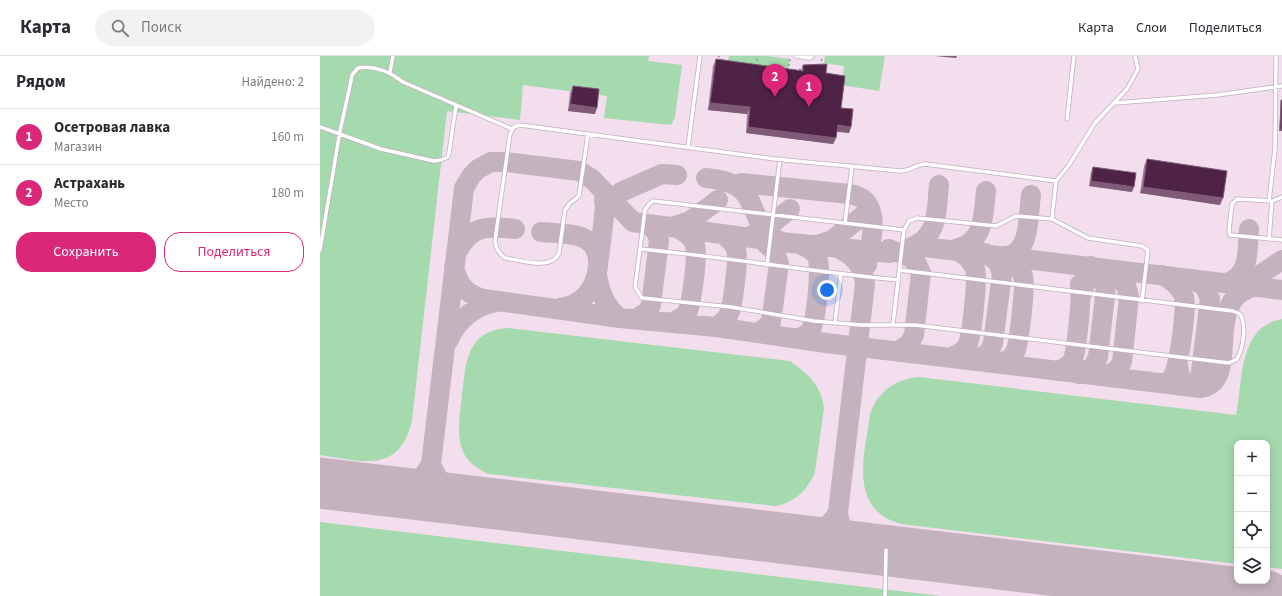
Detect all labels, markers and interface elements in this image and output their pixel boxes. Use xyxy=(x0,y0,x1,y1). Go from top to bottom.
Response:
search box xyxy=(95,10,375,46)
text: Карта xyxy=(20,14,71,41)
icon: search xyxy=(109,17,131,39)
text: Поиск xyxy=(141,17,182,38)
text: Карта xyxy=(1078,18,1114,38)
text: Слои xyxy=(1136,18,1167,38)
text: Поделиться xyxy=(1189,18,1262,38)
pin: 2 xyxy=(762,64,788,97)
text: Рядом xyxy=(16,70,66,94)
text: Найдено: 2 xyxy=(242,73,304,91)
pin: 1 xyxy=(796,74,822,107)
text: Осетровая лавка xyxy=(54,117,170,138)
text: 1 xyxy=(26,128,32,146)
text: 160 m xyxy=(271,128,304,146)
text: Магазин xyxy=(54,138,102,156)
text: Астрахань xyxy=(54,173,125,194)
text: 2 xyxy=(26,184,32,202)
text: 180 m xyxy=(271,184,304,202)
text: Место xyxy=(54,194,89,212)
button: Сохранить xyxy=(16,232,156,272)
button: Поделиться xyxy=(164,232,304,272)
your location xyxy=(817,280,837,300)
map controls xyxy=(1234,440,1270,584)
button: + xyxy=(1234,440,1270,476)
button: − xyxy=(1234,476,1270,512)
button: locate xyxy=(1234,512,1270,548)
button: layers xyxy=(1234,548,1270,584)

